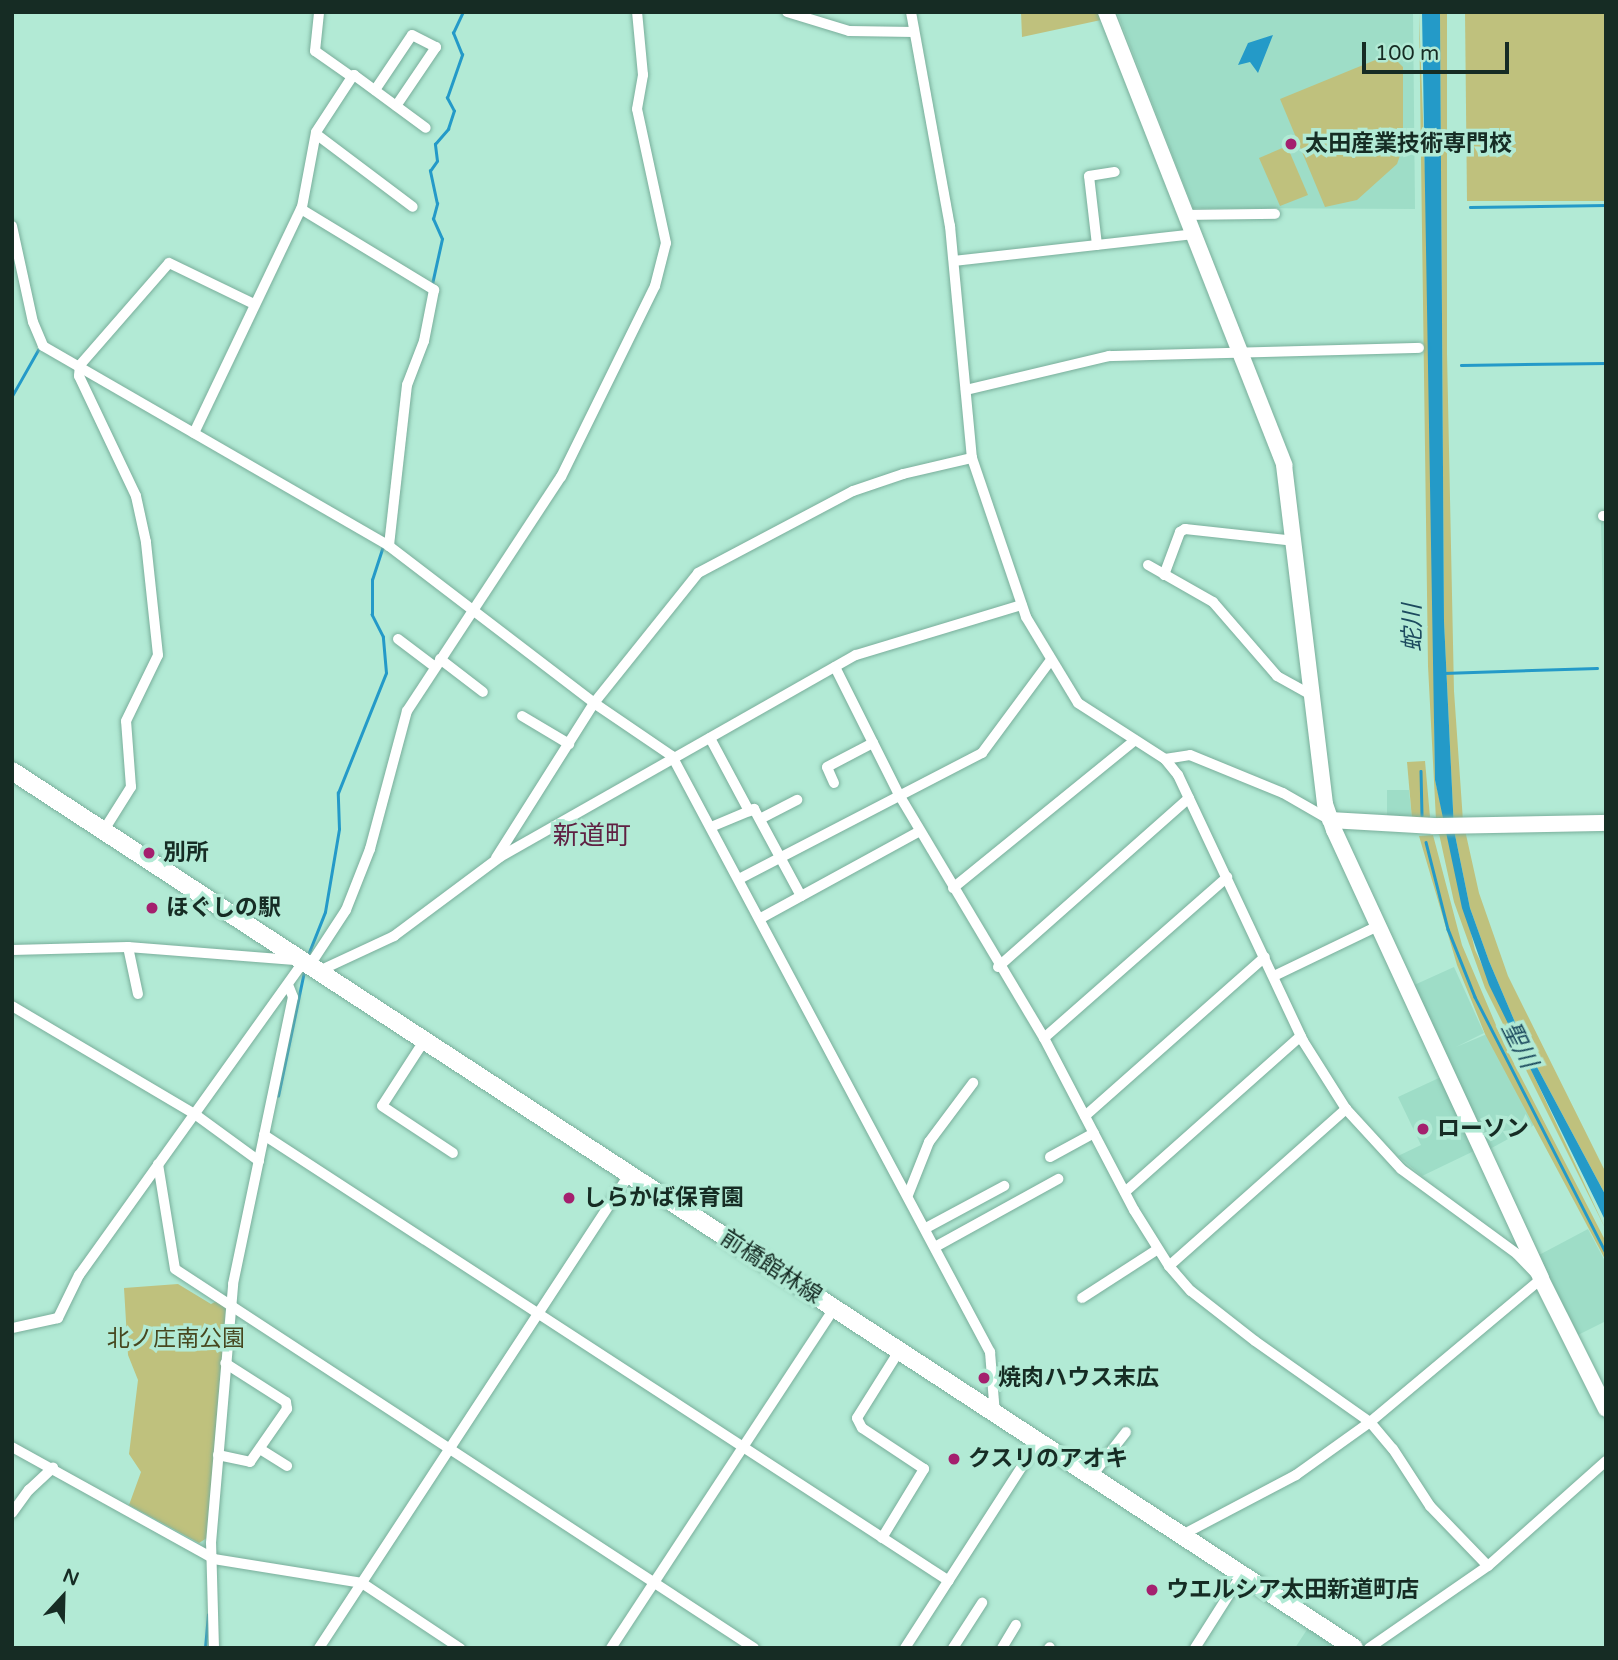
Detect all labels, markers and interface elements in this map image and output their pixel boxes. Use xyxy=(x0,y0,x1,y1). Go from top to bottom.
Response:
scale bar xyxy=(1366,28,1513,72)
text: 100 m xyxy=(1375,41,1439,66)
place label: 太田産業技術専門校 xyxy=(1305,130,1512,158)
marker: 太田産業技術専門校 xyxy=(1283,136,1299,152)
water label: 蛇川 xyxy=(1398,604,1428,652)
district label: 新道町 xyxy=(553,820,631,852)
place label: 別所 xyxy=(163,839,209,867)
marker: 別所 xyxy=(141,845,157,861)
place label: ほぐしの駅 xyxy=(166,894,281,922)
marker: ほぐしの駅 xyxy=(144,900,160,916)
water label: 聖川 xyxy=(1495,1017,1543,1073)
place label: ローソン xyxy=(1437,1115,1529,1143)
marker: ローソン xyxy=(1415,1121,1431,1137)
place label: しらかば保育園 xyxy=(583,1184,744,1212)
marker: しらかば保育園 xyxy=(561,1190,577,1206)
street label: 前橋館林線 xyxy=(715,1224,827,1310)
park label: 北ノ庄南公園 xyxy=(107,1325,245,1353)
place label: 焼肉ハウス末広 xyxy=(998,1364,1159,1392)
marker: 焼肉ハウス末広 xyxy=(976,1370,992,1386)
place label: クスリのアオキ xyxy=(968,1445,1129,1473)
marker: クスリのアオキ xyxy=(946,1451,962,1467)
north arrow xyxy=(28,1562,98,1632)
text: N xyxy=(60,1564,82,1591)
place label: ウエルシア太田新道町店 xyxy=(1166,1576,1419,1604)
marker: ウエルシア太田新道町店 xyxy=(1144,1582,1160,1598)

